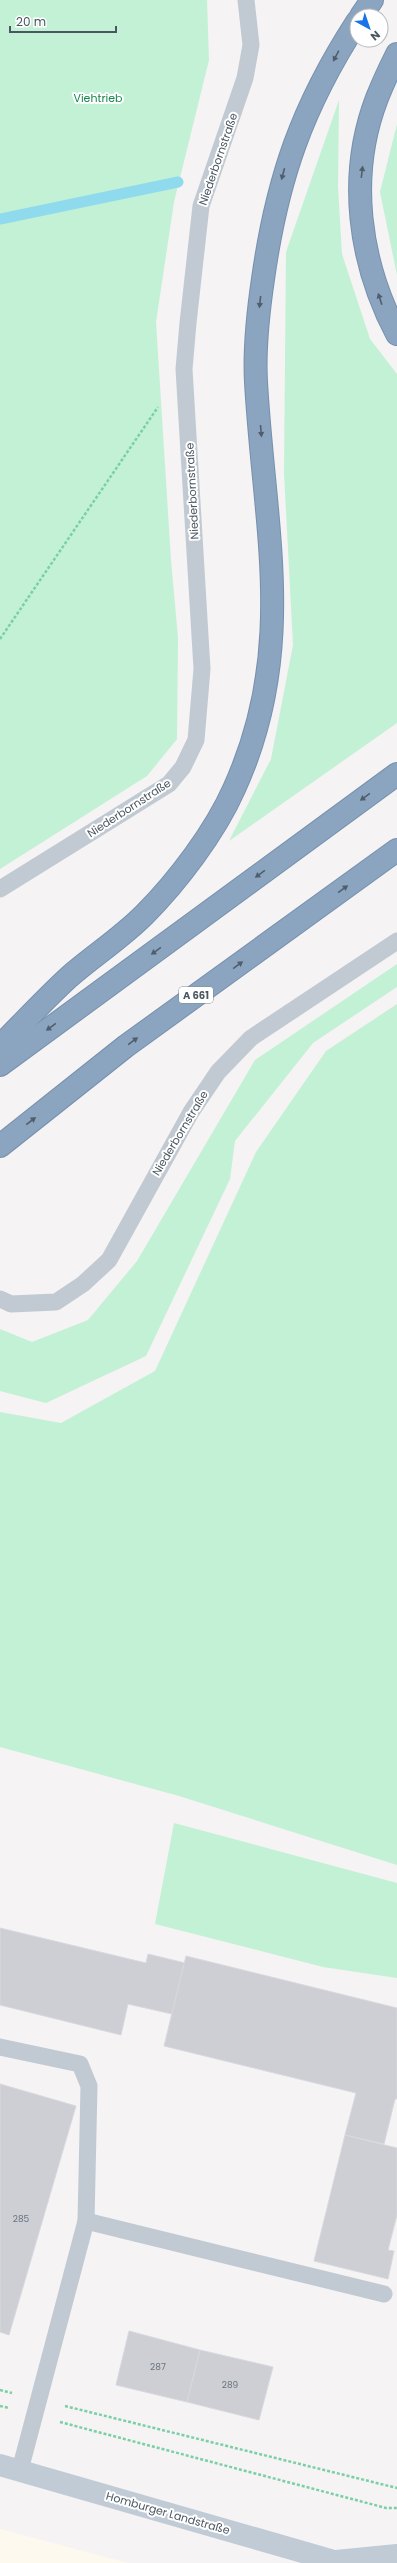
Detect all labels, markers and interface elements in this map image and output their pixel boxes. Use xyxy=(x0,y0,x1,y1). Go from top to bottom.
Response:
scale bar xyxy=(10,8,116,34)
north arrow xyxy=(349,8,389,48)
text: 20 m xyxy=(16,13,46,30)
text: N xyxy=(367,27,384,44)
one-way arrow xyxy=(333,50,340,61)
park label: Viehtrieb xyxy=(73,90,123,106)
street label: Niederbornstraße xyxy=(195,110,241,207)
one-way arrow xyxy=(358,165,365,178)
one-way arrow xyxy=(280,168,286,180)
one-way arrow xyxy=(377,292,383,304)
one-way arrow xyxy=(256,296,263,308)
one-way arrow xyxy=(257,425,264,437)
street label: Niederbornstraße xyxy=(181,442,203,540)
street label: Niederbornstraße xyxy=(84,775,174,841)
one-way arrow xyxy=(360,793,371,801)
one-way arrow xyxy=(255,870,266,878)
one-way arrow xyxy=(338,884,349,893)
one-way arrow xyxy=(150,946,161,955)
one-way arrow xyxy=(233,961,243,969)
road number: A 661 xyxy=(179,987,213,1003)
one-way arrow xyxy=(45,1023,56,1032)
one-way arrow xyxy=(127,1037,138,1045)
street label: Niederbornstraße xyxy=(148,1087,212,1179)
one-way arrow xyxy=(25,1117,36,1126)
house number: 285 xyxy=(13,2213,30,2225)
house number: 287 xyxy=(150,2361,166,2373)
house number: 289 xyxy=(222,2379,239,2391)
street label: Homburger Landstraße xyxy=(104,2488,232,2538)

